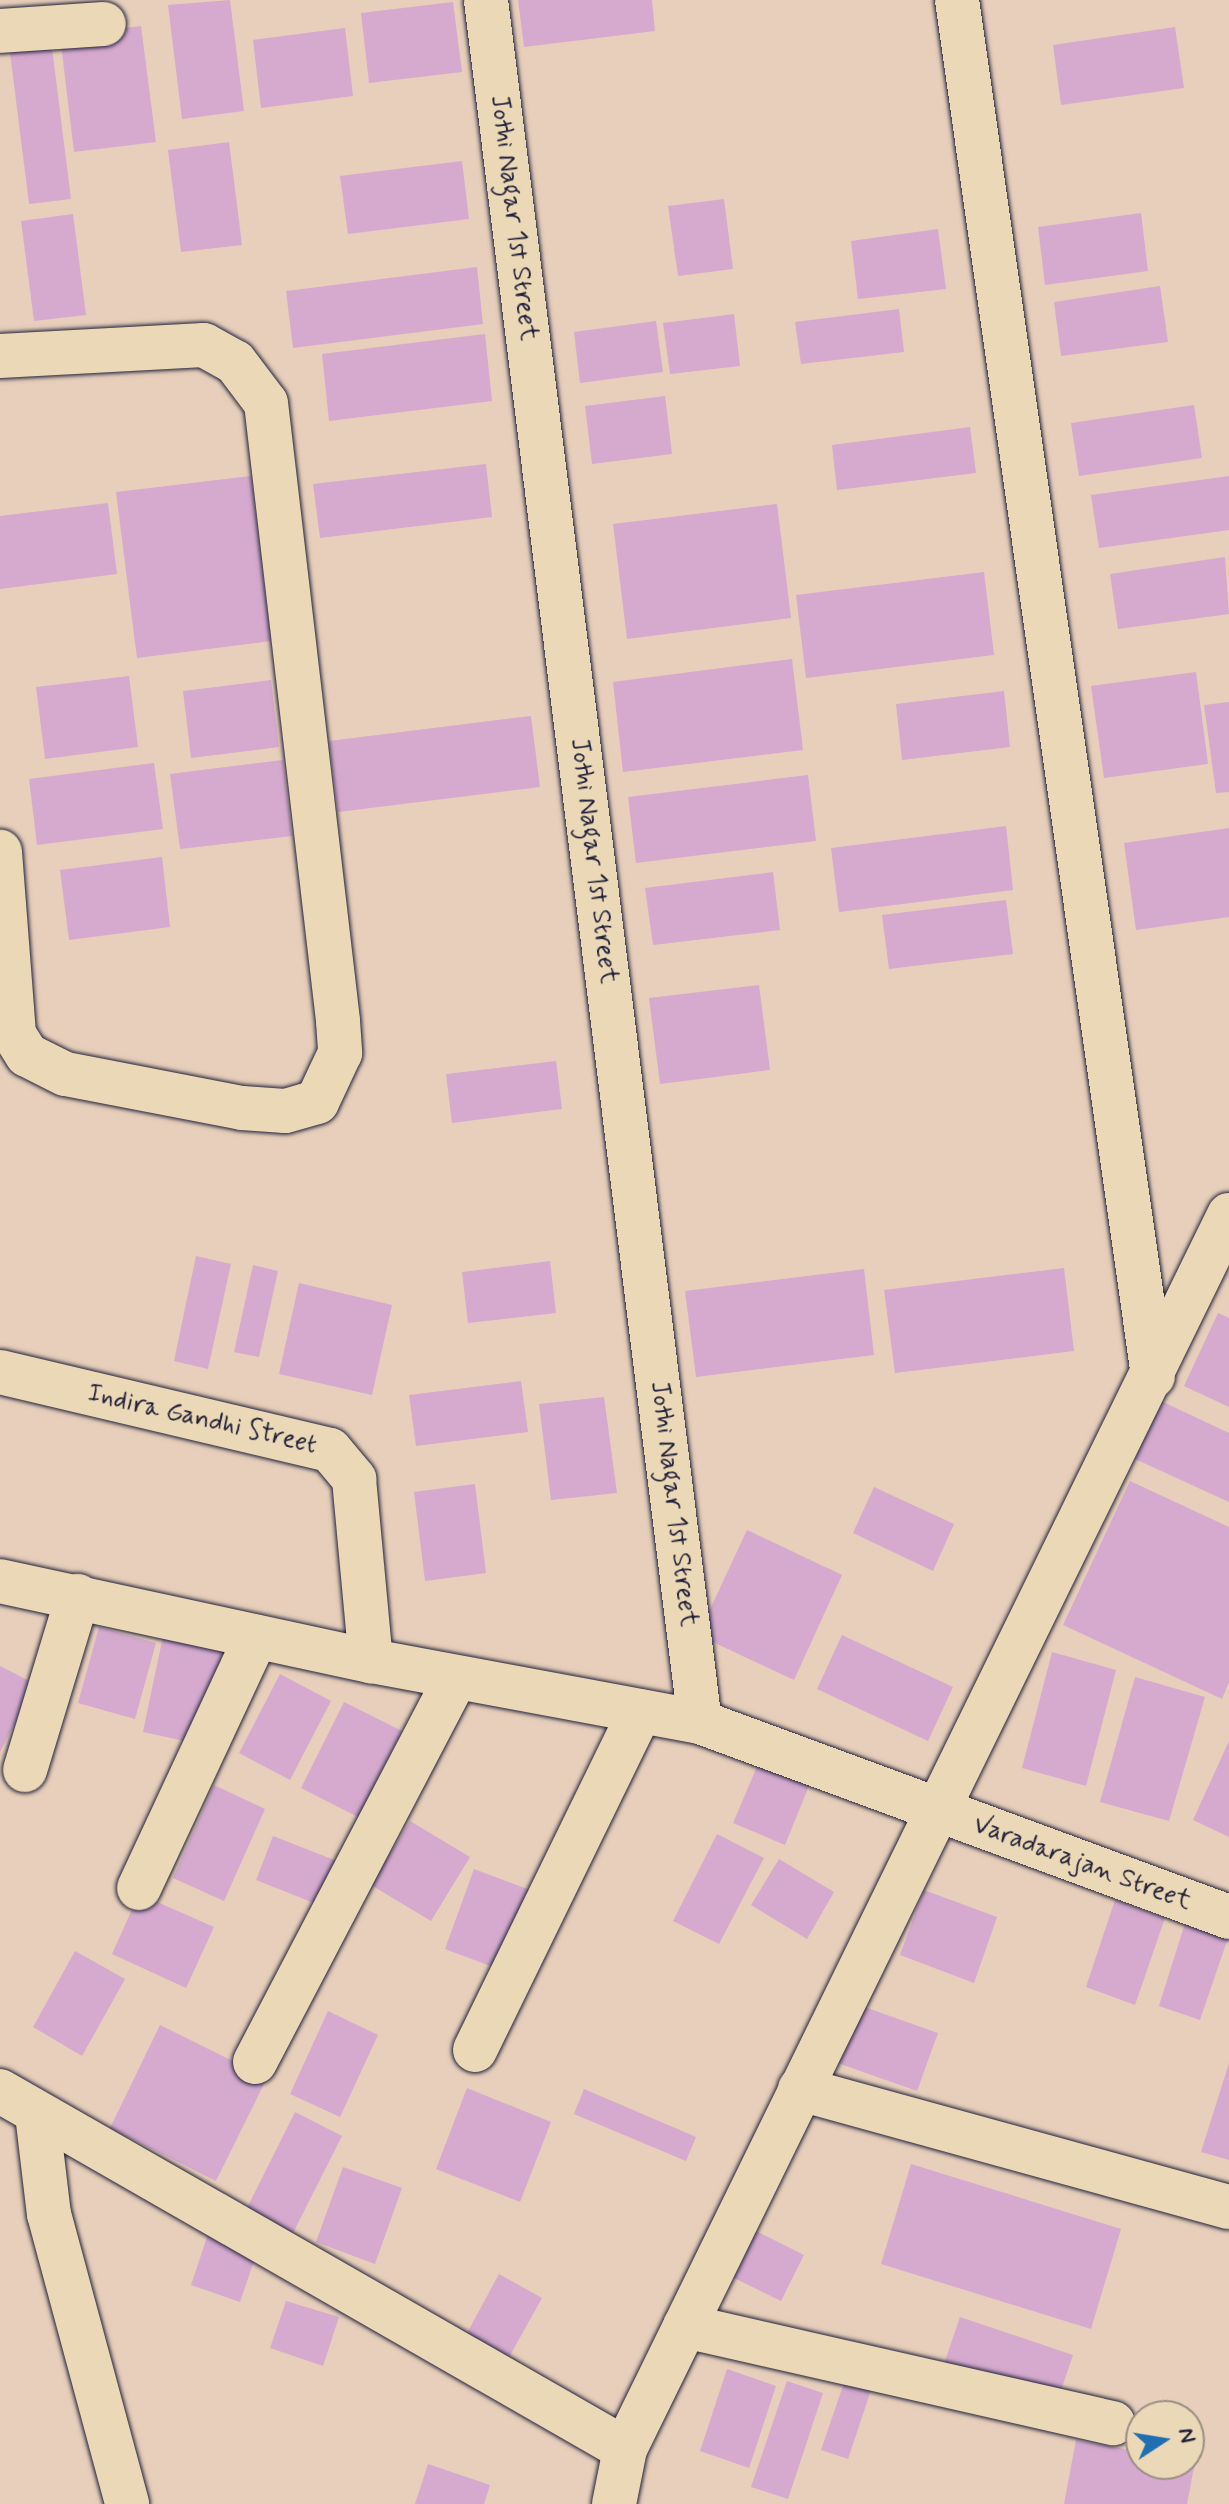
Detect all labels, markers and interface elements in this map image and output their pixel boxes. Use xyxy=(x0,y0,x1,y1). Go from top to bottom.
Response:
street label: Jothi Nagar 1st Street xyxy=(483,94,543,342)
street label: Jothi Nagar 1st Street xyxy=(563,737,623,985)
street label: Indira Gandhi Street xyxy=(82,1378,322,1462)
street label: Jothi Nagar 1st Street xyxy=(643,1380,703,1628)
street label: Varadarajan Street xyxy=(969,1810,1195,1918)
north arrow xyxy=(1125,2400,1205,2480)
text: N xyxy=(1171,2425,1202,2446)

